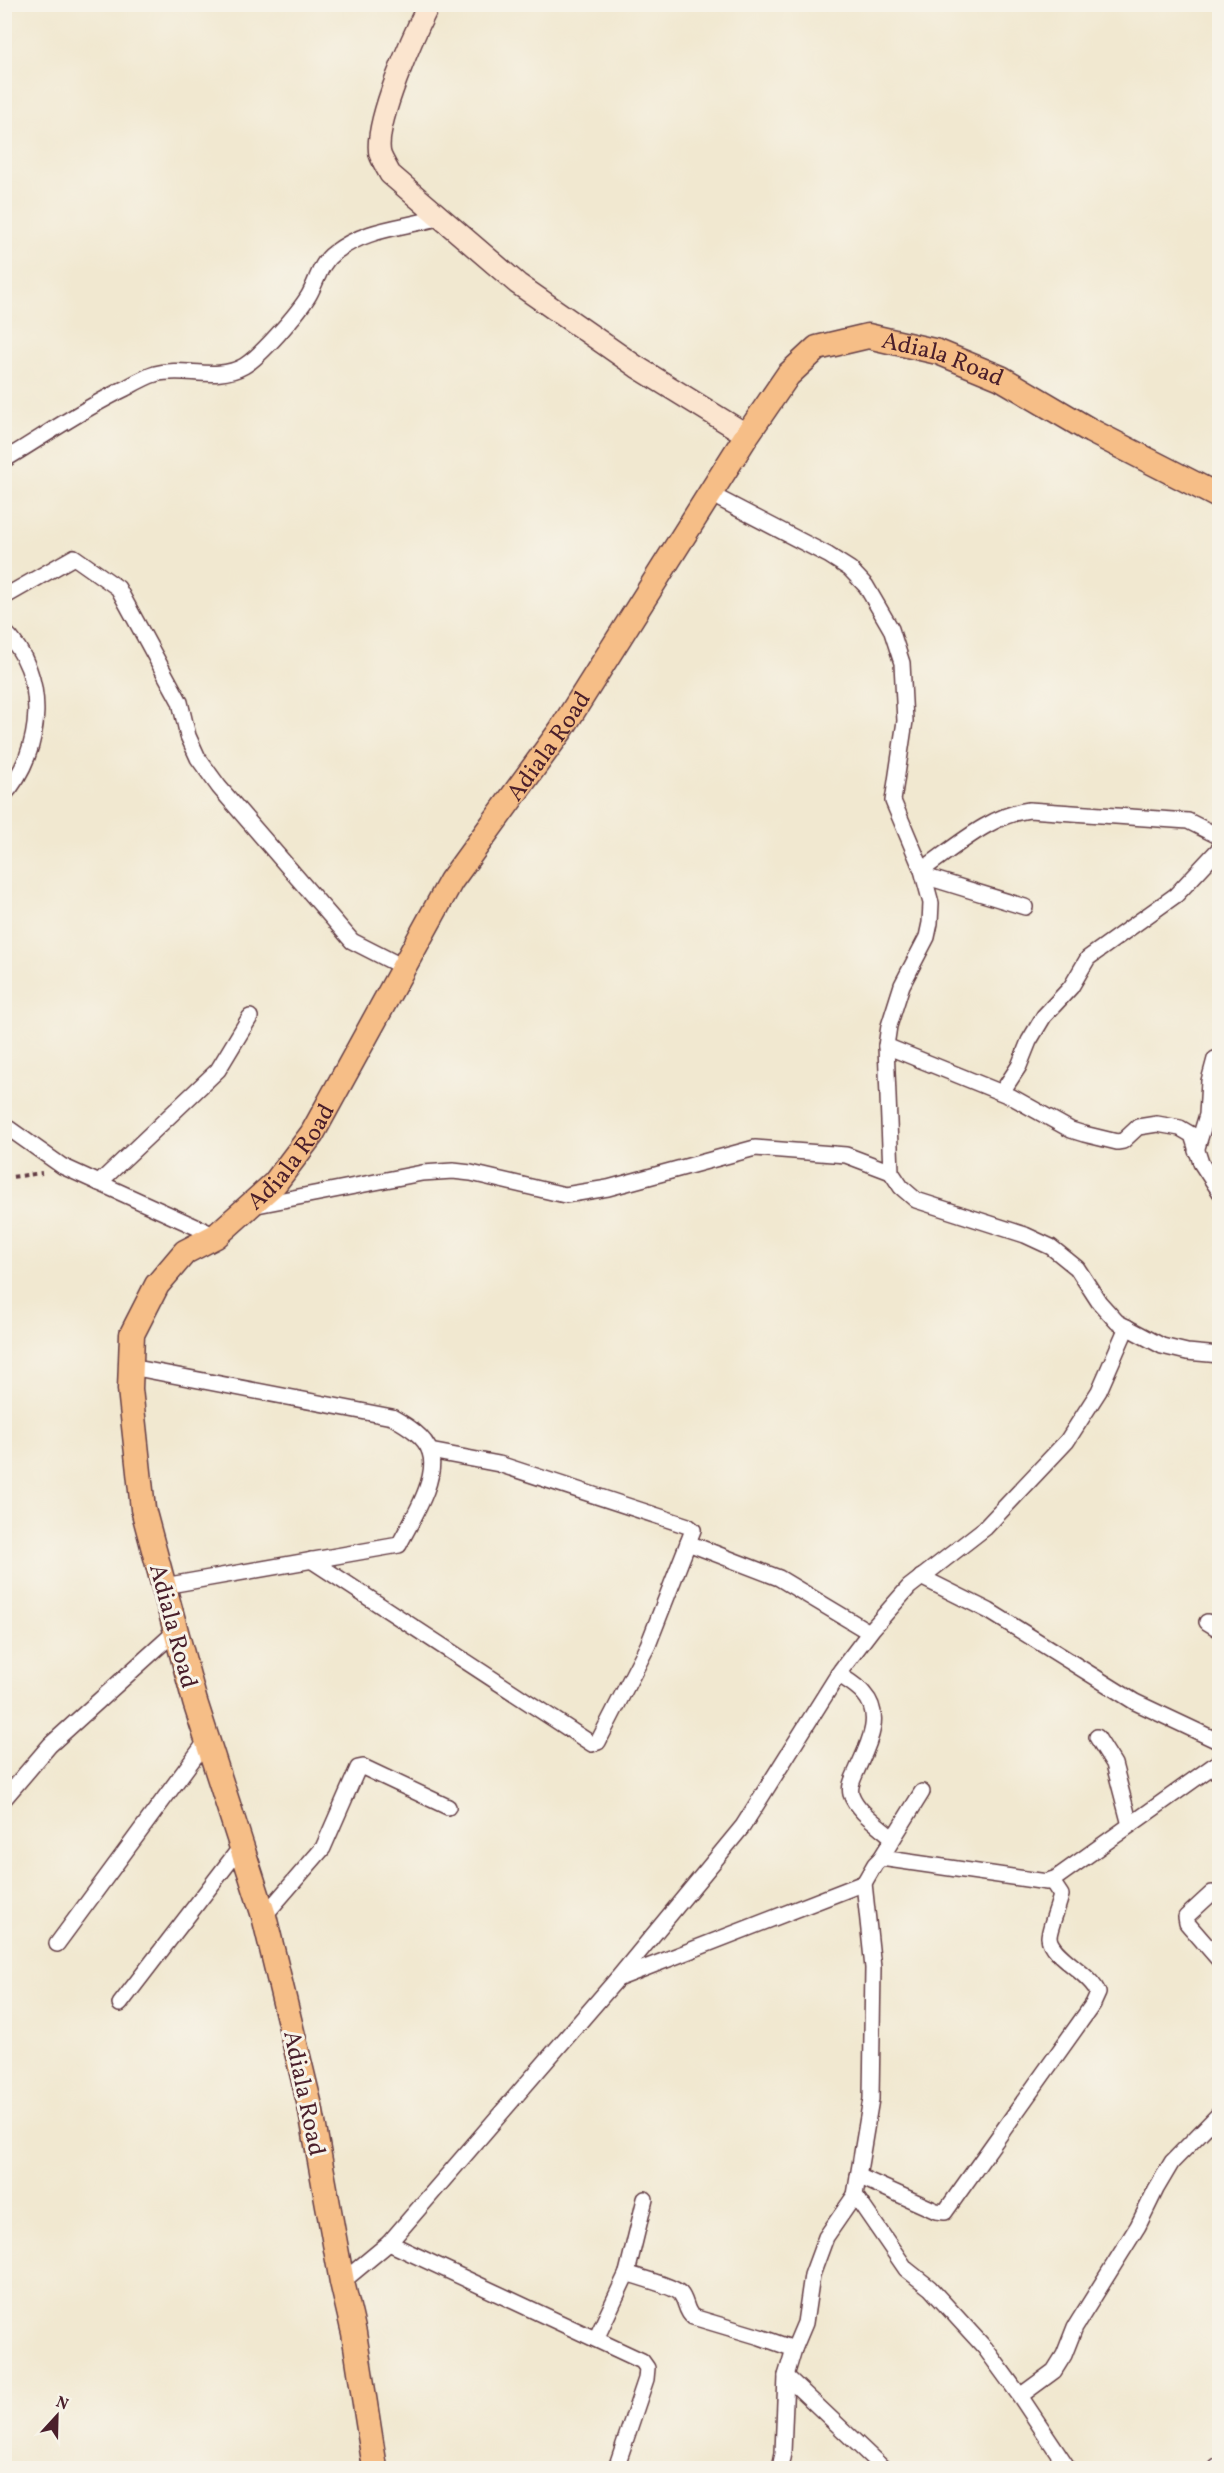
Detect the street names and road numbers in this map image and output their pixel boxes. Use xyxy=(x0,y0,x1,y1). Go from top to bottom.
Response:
street label: Adiala Road xyxy=(878,325,1009,396)
street label: Adiala Road xyxy=(499,685,600,809)
street label: Adiala Road xyxy=(240,1098,345,1219)
street label: Adiala Road xyxy=(139,1561,205,1692)
street label: Adiala Road xyxy=(273,2028,333,2159)

